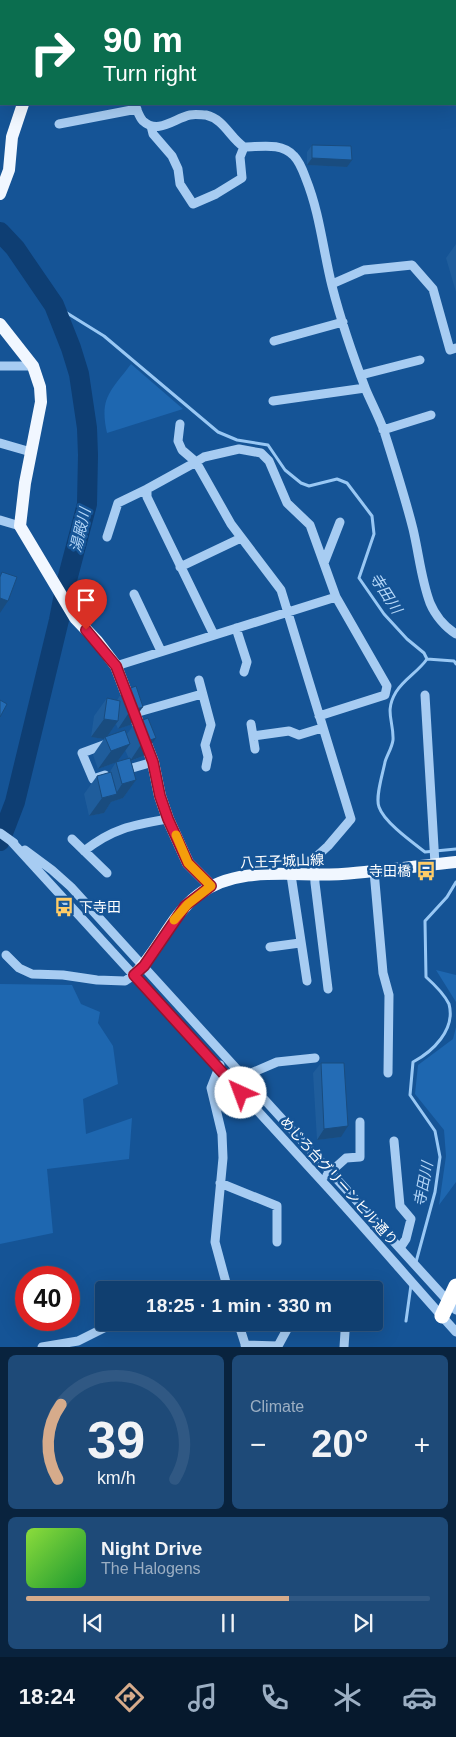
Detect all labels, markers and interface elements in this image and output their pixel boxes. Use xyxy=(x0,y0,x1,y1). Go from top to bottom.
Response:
icon: right xyxy=(20,20,85,85)
text: 90 m xyxy=(103,20,183,59)
text: Turn right xyxy=(103,61,196,86)
water label: 湯殿川 xyxy=(67,504,94,554)
water label: 寺田川 xyxy=(367,569,406,618)
pin xyxy=(65,579,107,630)
icon: arrive xyxy=(72,586,100,614)
street label: 八王子城山線 xyxy=(240,852,324,870)
bus stop icon: 寺田橋 xyxy=(415,860,437,882)
place label: 寺田橋 xyxy=(369,863,411,879)
bus stop icon: 下寺田 xyxy=(53,896,75,918)
place label: 下寺田 xyxy=(79,899,121,915)
position arrow xyxy=(214,1066,266,1118)
street label: めじろ台グリーンヒル通り xyxy=(277,1113,401,1249)
water label: 寺田川 xyxy=(410,1158,436,1208)
speed limit sign: 40 xyxy=(15,1266,80,1331)
text: 18:25 · 1 min · 330 m xyxy=(146,1295,332,1316)
text: Climate xyxy=(250,1398,304,1415)
text: 39 xyxy=(87,1411,145,1469)
text: 20° xyxy=(311,1423,369,1465)
text: − xyxy=(250,1429,266,1460)
text: + xyxy=(414,1429,430,1460)
text: km/h xyxy=(97,1468,135,1488)
text: Night Drive xyxy=(101,1538,202,1559)
text: The Halogens xyxy=(101,1560,201,1577)
icon: previous xyxy=(79,1609,107,1637)
icon: pause xyxy=(214,1609,242,1637)
icon: next xyxy=(349,1609,377,1637)
icon: directions xyxy=(112,1680,147,1715)
icon: music xyxy=(185,1680,220,1715)
icon: phone xyxy=(257,1680,292,1715)
icon: climate xyxy=(330,1680,365,1715)
icon: car xyxy=(402,1680,437,1715)
text: 18:24 xyxy=(19,1684,75,1709)

